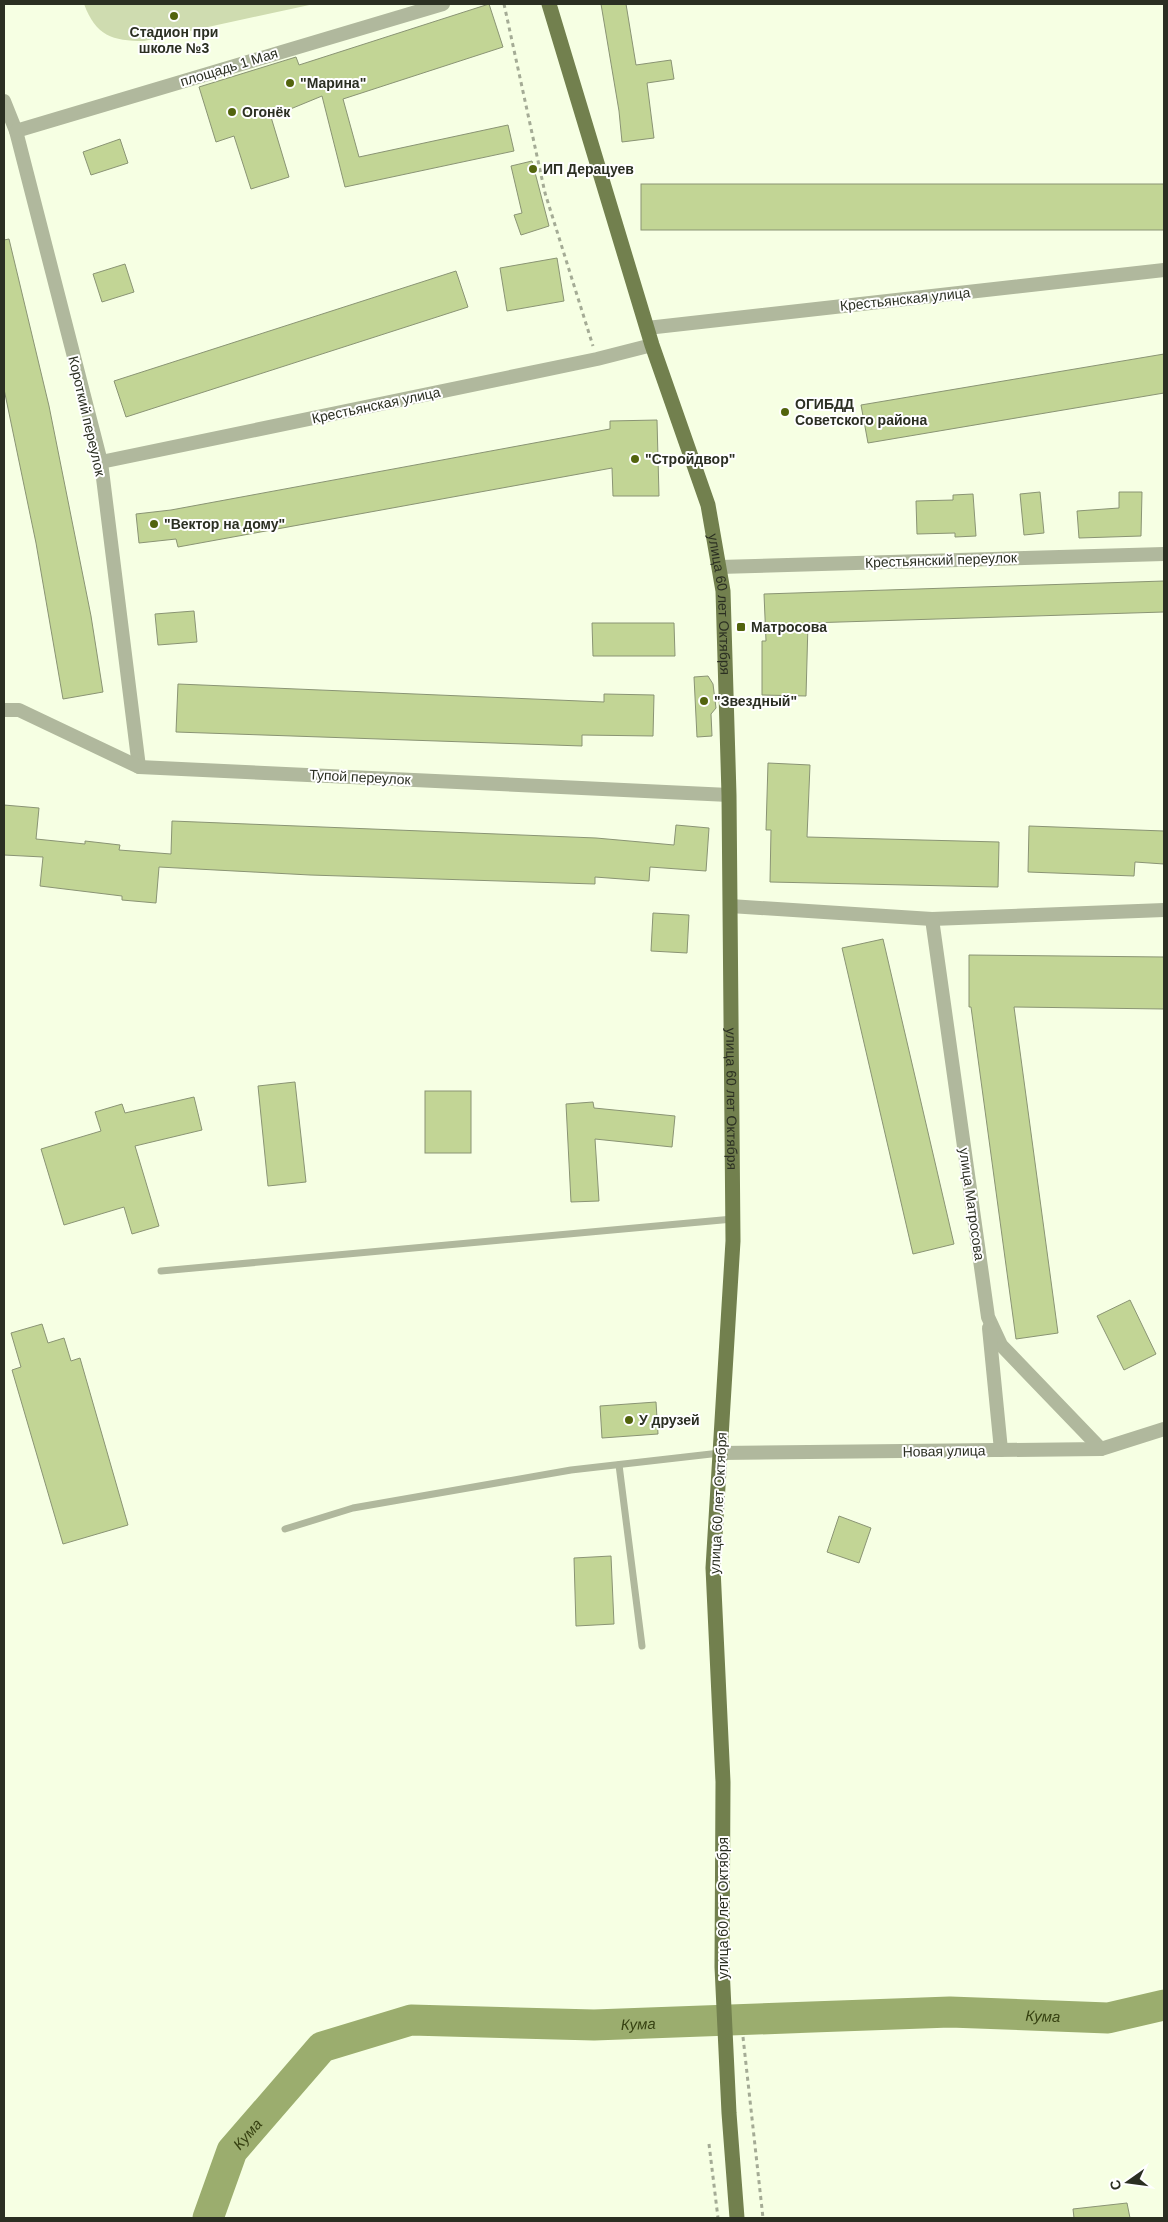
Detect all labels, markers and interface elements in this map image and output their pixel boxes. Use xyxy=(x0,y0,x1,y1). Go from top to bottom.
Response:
marker: Стадион при школе №3 xyxy=(168,10,180,22)
place label: Стадион при школе №3 xyxy=(130,24,218,56)
street label: площадь 1 Мая xyxy=(178,45,280,89)
place label: "Марина" xyxy=(300,75,366,91)
marker: "Марина" xyxy=(284,77,296,89)
place label: Огонёк xyxy=(242,104,291,120)
marker: Огонёк xyxy=(226,106,238,118)
place label: ИП Дерацуев xyxy=(543,161,634,177)
marker: ИП Дерацуев xyxy=(527,163,539,175)
street label: Крестьянская улица xyxy=(839,284,971,314)
street label: Короткий переулок xyxy=(65,354,109,479)
street label: Крестьянская улица xyxy=(310,384,442,426)
place label: ОГИБДД Советского района xyxy=(795,396,928,428)
marker: ОГИБДД Советского района xyxy=(779,406,791,418)
place label: "Стройдвор" xyxy=(645,451,735,467)
marker: "Стройдвор" xyxy=(629,453,641,465)
place label: "Вектор на дому" xyxy=(164,516,285,532)
marker: "Вектор на дому" xyxy=(148,518,160,530)
street label: улица 60 лет Октября xyxy=(705,532,733,675)
street label: Крестьянский переулок xyxy=(865,549,1018,571)
place label: Матросова xyxy=(751,619,827,635)
marker: Матросова xyxy=(735,621,747,633)
place label: "Звездный" xyxy=(714,693,797,709)
marker: "Звездный" xyxy=(698,695,710,707)
street label: Тупой переулок xyxy=(309,766,412,788)
street label: улица 60 лет Октября xyxy=(723,1028,740,1170)
street label: улица Матросова xyxy=(956,1147,988,1262)
place label: У друзей xyxy=(639,1412,700,1428)
marker: У друзей xyxy=(623,1414,635,1426)
street label: улица 60 лет Октября xyxy=(706,1432,730,1574)
street label: Новая улица xyxy=(902,1442,986,1460)
street label: улица 60 лет Октября xyxy=(715,1837,731,1979)
water label: Кума xyxy=(1025,2006,1061,2025)
water label: Кума xyxy=(620,2014,656,2033)
water label: Кума xyxy=(229,2115,265,2152)
north arrow xyxy=(1103,2157,1153,2207)
text: С xyxy=(1106,2178,1124,2192)

